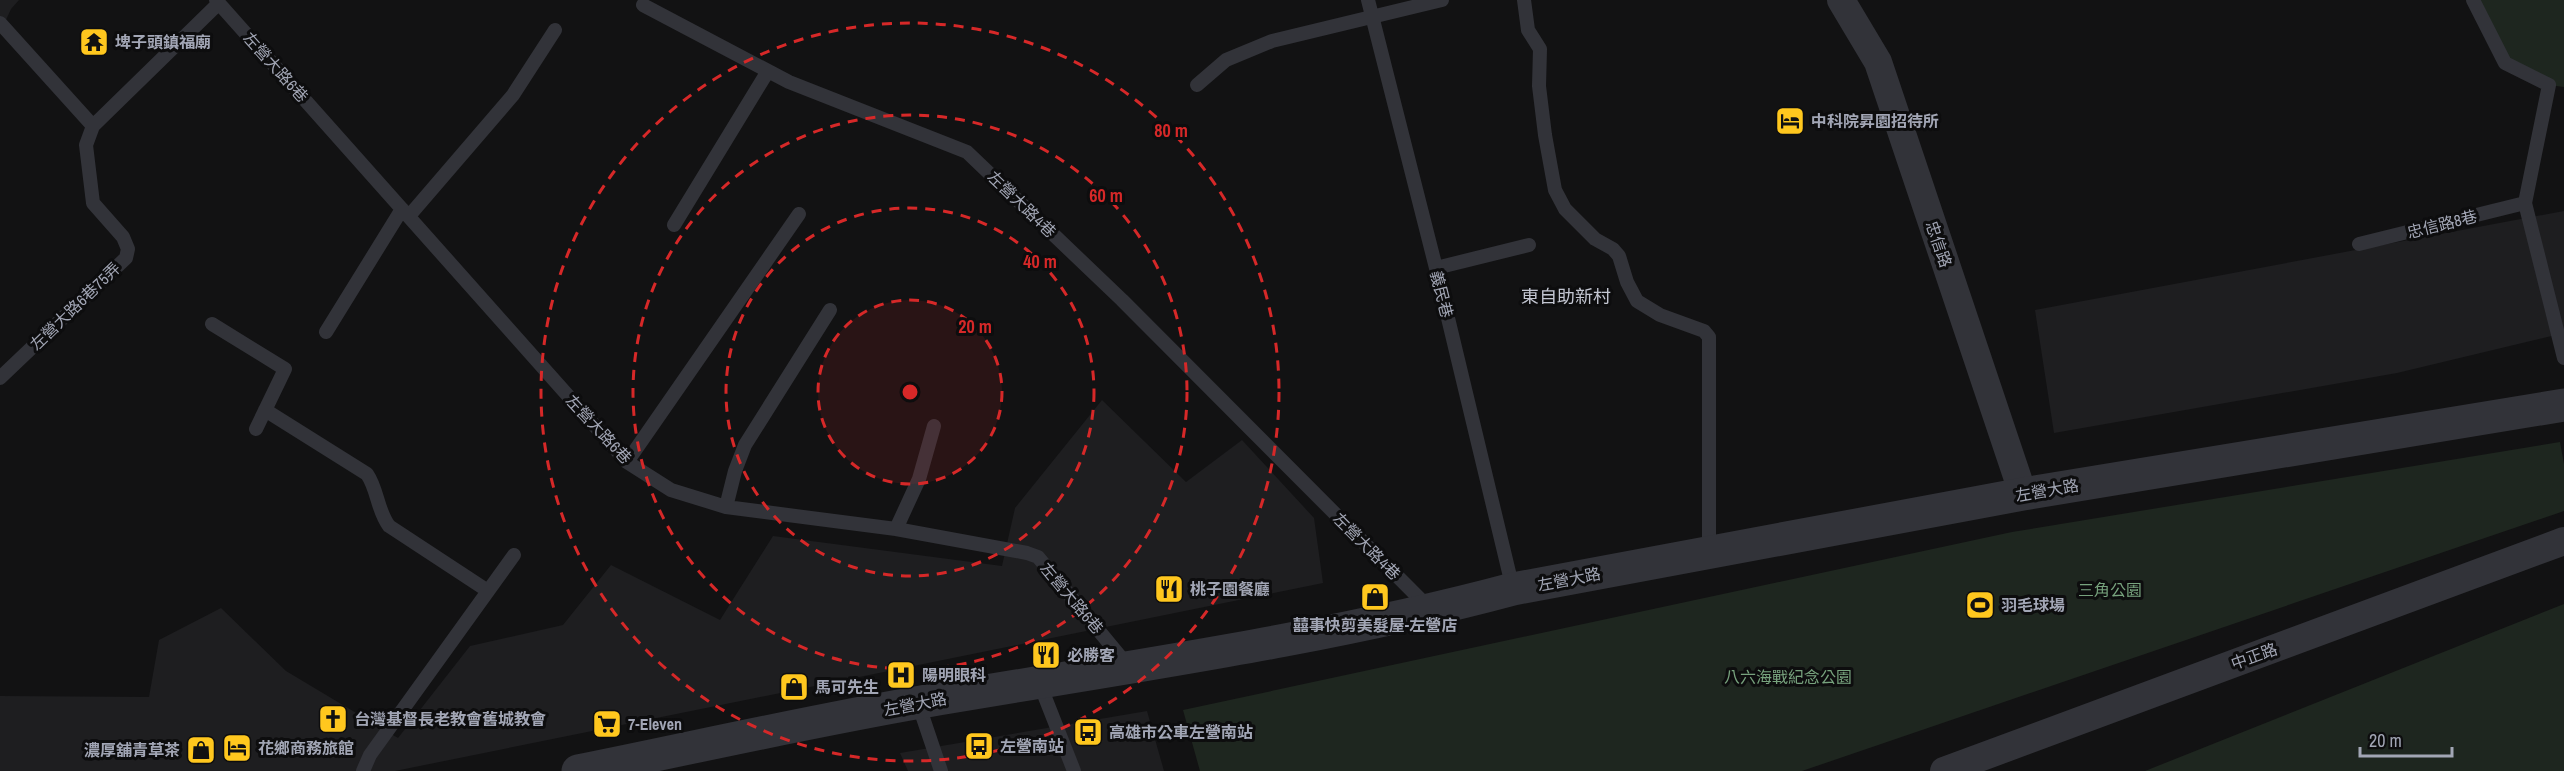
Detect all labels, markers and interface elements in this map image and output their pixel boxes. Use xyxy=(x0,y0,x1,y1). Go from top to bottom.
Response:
temple icon: 埤子頭鎮福廟 xyxy=(78,26,110,58)
street label: 左營大路6巷 xyxy=(239,27,313,107)
place label: 埤子頭鎮福廟 xyxy=(115,31,211,53)
hotel icon: 中科院昇園招待所 xyxy=(1774,105,1806,137)
place label: 中科院昇園招待所 xyxy=(1811,110,1939,132)
text: 80 m xyxy=(1154,118,1188,143)
street label: 左營大路4巷 xyxy=(983,166,1061,242)
text: 60 m xyxy=(1089,183,1123,208)
street label: 忠信路8巷 xyxy=(2405,205,2479,243)
street label: 忠信路 xyxy=(1921,218,1957,270)
text: 40 m xyxy=(1023,249,1057,274)
street label: 左營大路6巷75弄 xyxy=(25,257,125,355)
street label: 義民巷 xyxy=(1426,268,1458,320)
district label: 東自助新村 xyxy=(1521,284,1611,309)
text: 20 m xyxy=(958,314,992,339)
centre of rings xyxy=(900,382,920,402)
street label: 左營大路6巷 xyxy=(561,390,637,468)
street label: 左營大路 xyxy=(2014,474,2080,506)
street label: 左營大路4巷 xyxy=(1328,507,1406,585)
street label: 左營大路6巷 xyxy=(1036,557,1108,639)
street label: 左營大路 xyxy=(1535,562,1603,596)
restaurant icon: 桃子園餐廳 xyxy=(1153,573,1185,605)
place label: 桃子園餐廳 xyxy=(1190,578,1270,600)
park label: 三角公園 xyxy=(2078,579,2142,601)
shop icon: 囍事快剪美髮屋-左營店 xyxy=(1359,581,1391,613)
sports icon: 羽毛球場 xyxy=(1964,589,1996,621)
place label: 羽毛球場 xyxy=(2001,594,2065,616)
place label: 囍事快剪美髮屋-左營店 xyxy=(1293,614,1457,636)
street label: 中正路 xyxy=(2228,637,2280,675)
restaurant icon: 必勝客 xyxy=(1030,639,1062,671)
place label: 必勝客 xyxy=(1067,644,1115,666)
hospital icon: 陽明眼科 xyxy=(885,659,917,691)
place label: 陽明眼科 xyxy=(922,664,986,686)
park label: 八六海戰紀念公園 xyxy=(1724,666,1852,688)
shop icon: 馬可先生 xyxy=(778,671,810,703)
place label: 馬可先生 xyxy=(815,676,879,698)
street label: 左營大路 xyxy=(881,687,949,721)
church icon: 台灣基督長老教會舊城教會 xyxy=(317,703,349,735)
place label: 台灣基督長老教會舊城教會 xyxy=(354,708,546,730)
supermarket icon: 7-Eleven xyxy=(591,708,623,740)
place label: 7-Eleven xyxy=(628,713,682,735)
bus stop icon: 高雄市公車左營南站 xyxy=(1072,716,1104,748)
scale bar xyxy=(2360,720,2452,758)
place label: 高雄市公車左營南站 xyxy=(1109,721,1253,743)
text: 20 m xyxy=(2369,728,2402,753)
bus stop icon: 左營南站 xyxy=(963,730,995,762)
hotel icon: 花鄉商務旅館 xyxy=(221,732,253,764)
shop icon: 濃厚舖青草茶 xyxy=(185,734,217,766)
place label: 左營南站 xyxy=(1000,735,1064,757)
place label: 花鄉商務旅館 xyxy=(258,737,354,759)
place label: 濃厚舖青草茶 xyxy=(84,739,180,761)

